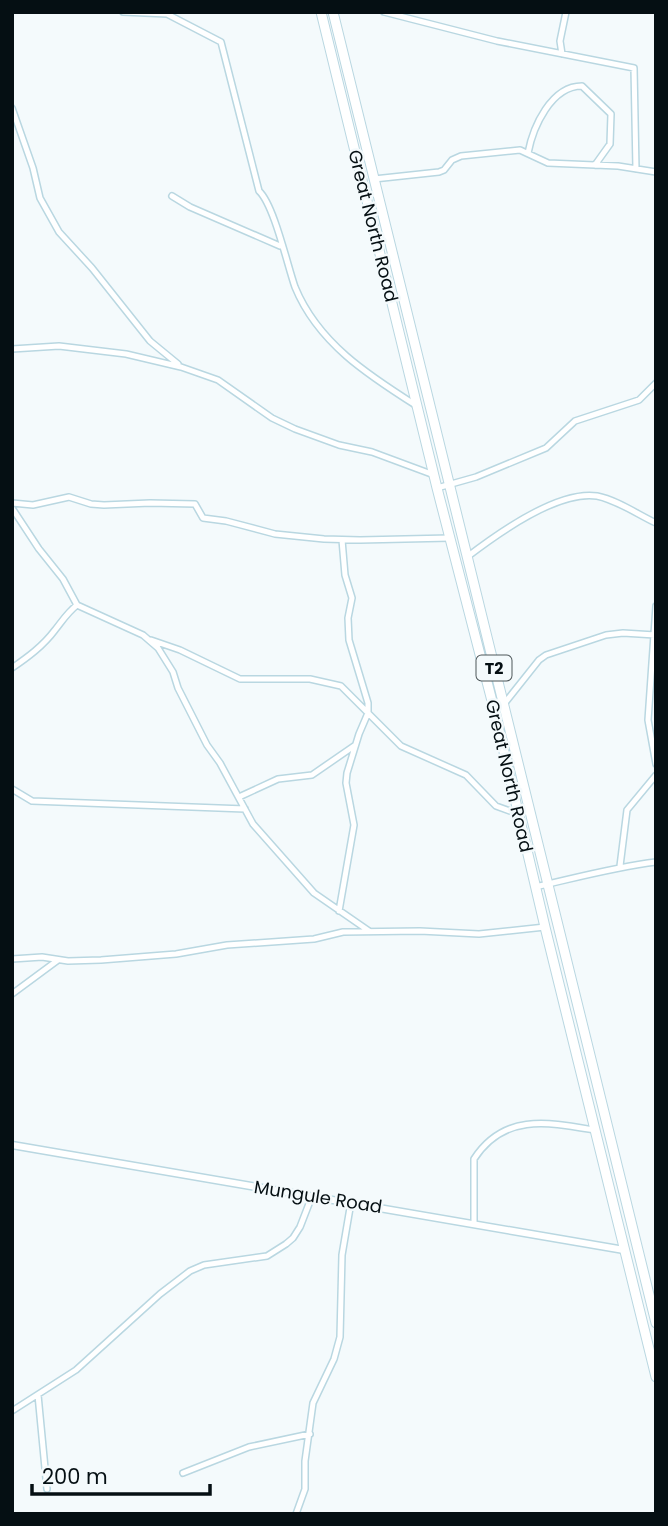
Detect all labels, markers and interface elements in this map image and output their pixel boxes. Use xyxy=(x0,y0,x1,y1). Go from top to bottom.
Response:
street label: Great North Road xyxy=(342,147,404,305)
road number: T2 xyxy=(476,656,512,680)
street label: Great North Road xyxy=(480,697,539,855)
street label: Mungule Road xyxy=(252,1174,384,1219)
scale bar xyxy=(32,1452,210,1496)
text: 200 m xyxy=(42,1462,108,1491)

